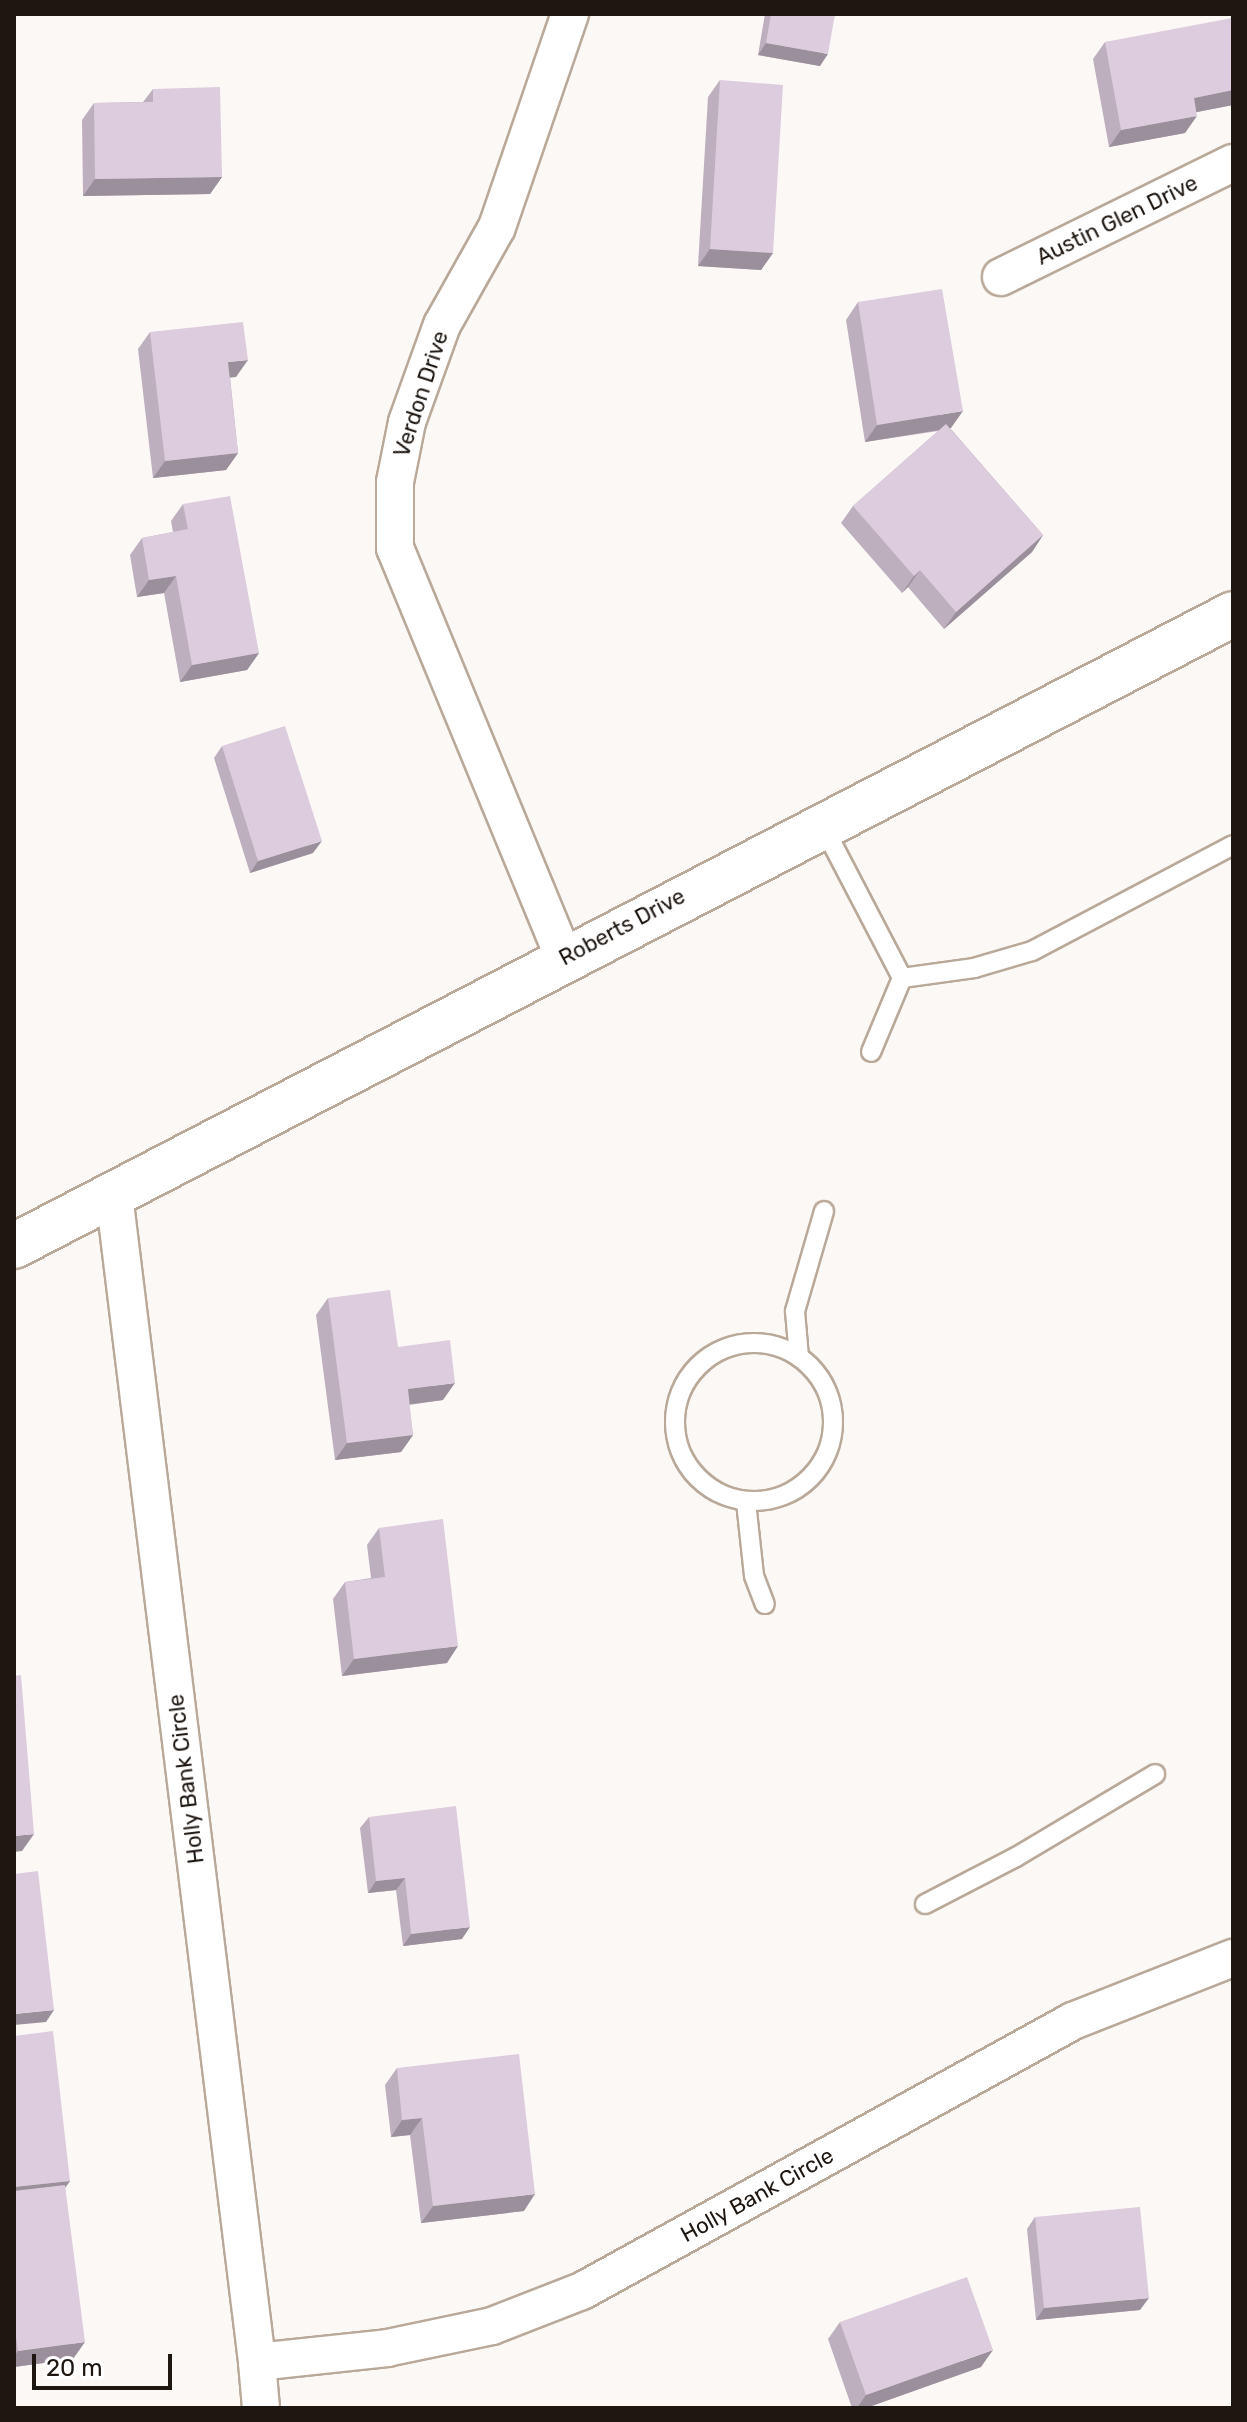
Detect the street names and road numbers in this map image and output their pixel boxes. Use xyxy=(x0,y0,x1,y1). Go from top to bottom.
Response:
street label: Austin Glen Drive xyxy=(1032,170,1202,270)
street label: Verdon Drive xyxy=(388,328,454,460)
street label: Roberts Drive xyxy=(555,883,689,971)
street label: Holly Bank Circle xyxy=(162,1692,210,1866)
street label: Holly Bank Circle xyxy=(676,2142,838,2248)

